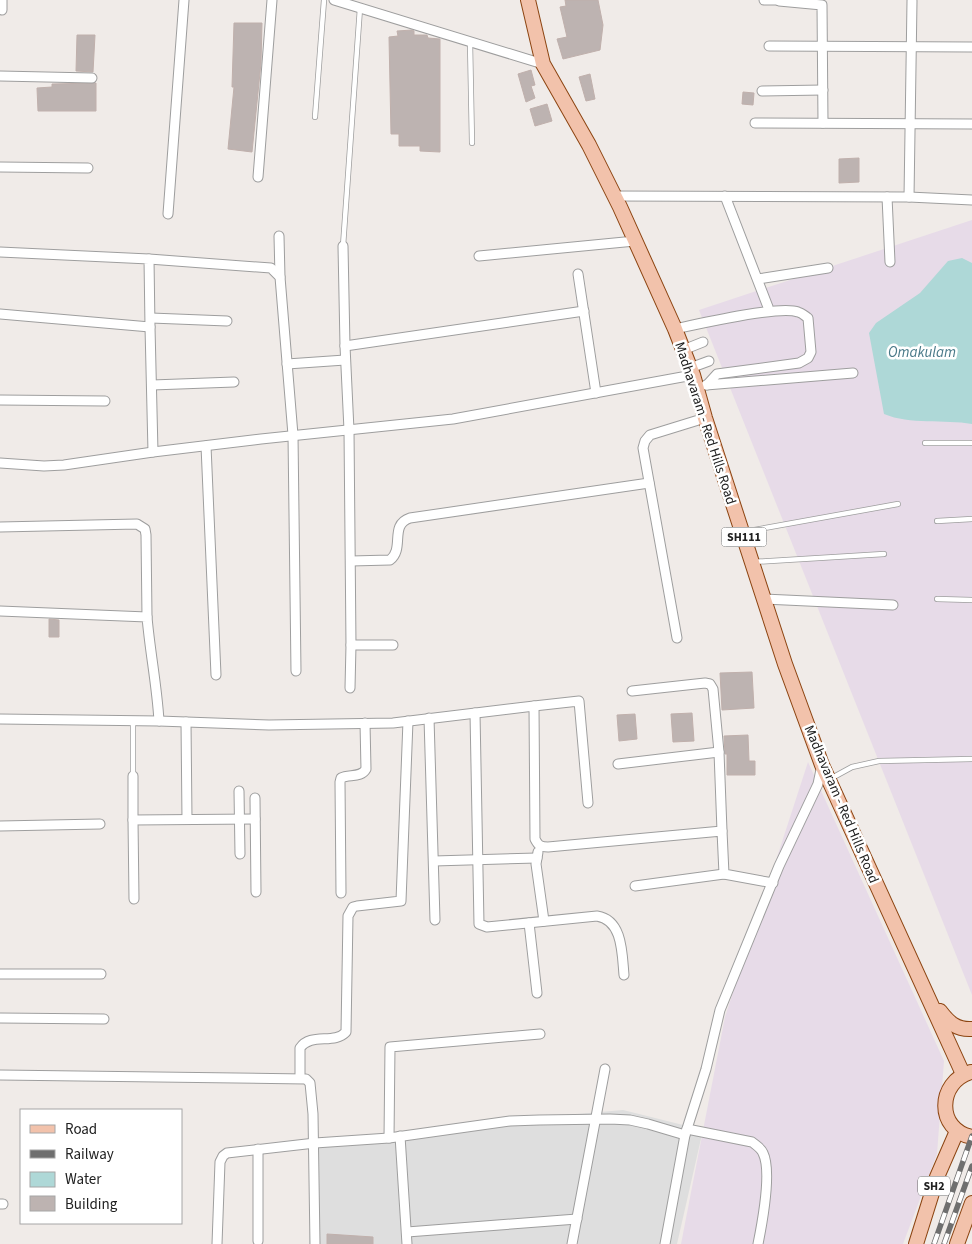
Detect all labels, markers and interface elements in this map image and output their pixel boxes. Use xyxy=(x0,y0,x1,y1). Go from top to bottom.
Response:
street label: Madhavaram - Red Hills Road xyxy=(669,339,741,507)
water label: Omakulam xyxy=(888,342,956,363)
road number: SH111 xyxy=(722,528,766,546)
street label: Madhavaram - Red Hills Road xyxy=(799,722,883,886)
legend xyxy=(20,1109,182,1224)
text: Road xyxy=(65,1119,97,1140)
text: Railway xyxy=(65,1144,114,1165)
text: Water xyxy=(65,1169,102,1190)
road number: SH2 xyxy=(918,1176,950,1196)
text: Building xyxy=(65,1194,118,1215)

